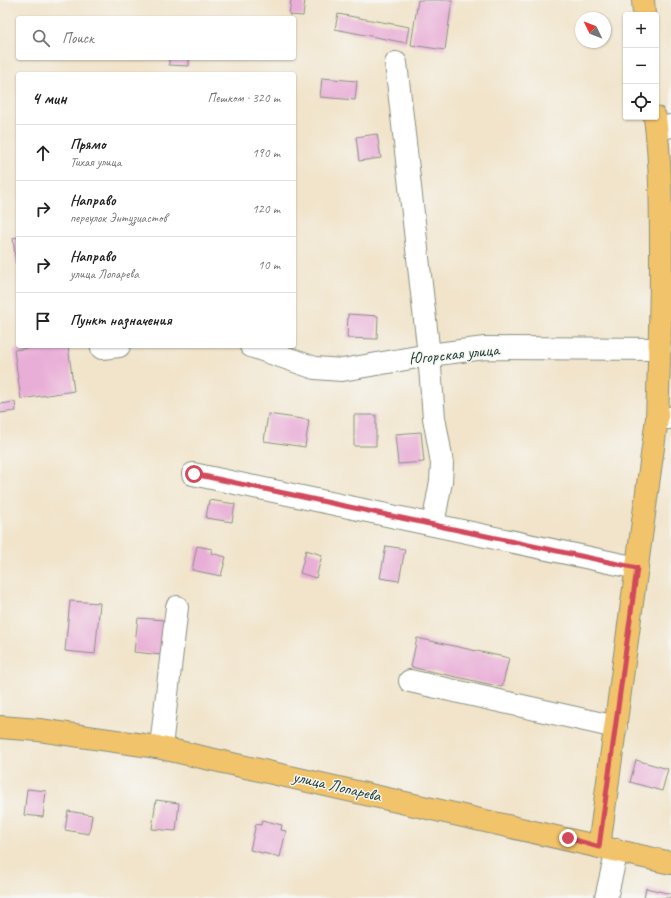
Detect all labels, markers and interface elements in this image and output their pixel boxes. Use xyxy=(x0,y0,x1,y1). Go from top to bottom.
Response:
north arrow xyxy=(575,12,611,48)
map controls xyxy=(623,12,659,120)
button: + xyxy=(623,12,659,48)
search box xyxy=(16,16,296,60)
icon: search xyxy=(30,27,52,49)
text: Поиск xyxy=(62,29,94,48)
button: − xyxy=(623,48,659,84)
button: locate xyxy=(623,84,659,120)
text: 4 мин xyxy=(32,88,67,109)
text: Пешком · 320 m xyxy=(207,90,280,106)
text: Прямо xyxy=(70,135,106,154)
icon: ahead xyxy=(32,142,54,164)
text: 190 m xyxy=(252,145,280,161)
text: Тихая улица xyxy=(70,154,121,170)
text: Направо xyxy=(70,191,116,210)
icon: right xyxy=(32,198,54,220)
text: 120 m xyxy=(252,201,280,217)
text: переулок Энтузиастов xyxy=(70,210,167,226)
text: Направо xyxy=(70,247,116,266)
icon: right xyxy=(32,254,54,276)
text: 10 m xyxy=(258,257,280,273)
text: улица Лопарева xyxy=(70,266,139,282)
icon: arrive xyxy=(32,310,54,332)
text: Пункт назначения xyxy=(70,311,172,330)
street label: Югорская улица xyxy=(408,339,502,369)
route start xyxy=(185,465,203,483)
street label: улица Лопарева xyxy=(290,765,385,807)
route end xyxy=(559,829,577,847)

